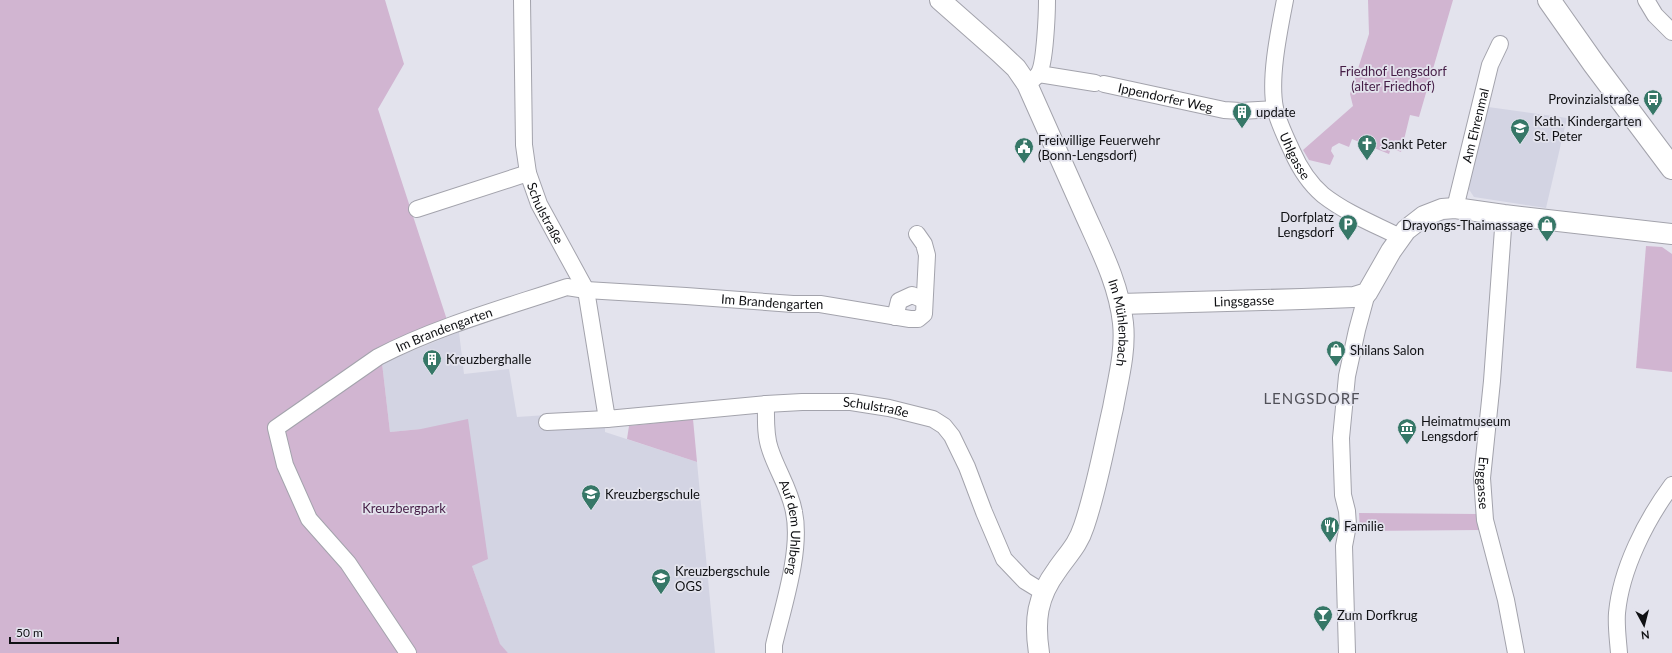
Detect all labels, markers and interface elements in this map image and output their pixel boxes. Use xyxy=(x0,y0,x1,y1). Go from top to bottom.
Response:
park label: Friedhof Lengsdorf (alter Friedhof) xyxy=(1339,63,1447,94)
street label: Ippendorfer Weg xyxy=(1117,79,1215,115)
street label: Am Ehrenmal xyxy=(1458,86,1492,164)
bus stop icon: Provinzialstraße xyxy=(1642,88,1664,116)
place label: Provinzialstraße xyxy=(1548,91,1639,107)
building icon: update xyxy=(1231,101,1253,129)
place label: update xyxy=(1256,104,1296,120)
place label: Kath. Kindergarten St. Peter xyxy=(1534,113,1642,144)
school or university icon: Kath. Kindergarten St. Peter xyxy=(1509,117,1531,145)
street label: Uhlgasse xyxy=(1276,130,1314,183)
place label: Freiwillige Feuerwehr (Bonn-Lengsdorf) xyxy=(1038,132,1160,163)
church icon: Sankt Peter xyxy=(1356,133,1378,161)
public building icon: Freiwillige Feuerwehr (Bonn-Lengsdorf) xyxy=(1013,136,1035,164)
place label: Sankt Peter xyxy=(1381,136,1447,152)
street label: Schulstraße xyxy=(524,180,567,247)
place label: Dorfplatz Lengsdorf xyxy=(1277,209,1334,240)
parking icon: Dorfplatz Lengsdorf xyxy=(1337,213,1359,241)
shop icon: Drayongs-Thaimassage xyxy=(1536,214,1558,242)
place label: Drayongs-Thaimassage xyxy=(1402,217,1533,233)
street label: Im Mühlenbach xyxy=(1105,277,1132,368)
street label: Im Brandengarten xyxy=(721,291,823,312)
street label: Lingsgasse xyxy=(1213,292,1275,309)
street label: Im Brandengarten xyxy=(393,304,494,355)
shop icon: Shilans Salon xyxy=(1325,339,1347,367)
place label: Shilans Salon xyxy=(1350,342,1424,358)
building icon: Kreuzberghalle xyxy=(421,348,443,376)
place label: Kreuzberghalle xyxy=(446,351,531,367)
district label: LENGSDORF xyxy=(1263,389,1361,407)
street label: Schulstraße xyxy=(843,394,911,421)
place label: Heimatmuseum Lengsdorf xyxy=(1421,413,1511,444)
museum icon: Heimatmuseum Lengsdorf xyxy=(1396,417,1418,445)
street label: Enggasse xyxy=(1474,456,1492,510)
street label: Auf dem Uhlberg xyxy=(776,477,804,577)
school or university icon: Kreuzbergschule xyxy=(580,483,602,511)
place label: Kreuzbergschule xyxy=(605,486,700,502)
park label: Kreuzbergpark xyxy=(362,500,446,516)
restaurant icon: Familie xyxy=(1319,515,1341,543)
place label: Familie xyxy=(1344,518,1384,534)
place label: Kreuzbergschule OGS xyxy=(675,563,770,594)
school or university icon: Kreuzbergschule OGS xyxy=(650,567,672,595)
bar icon: Zum Dorfkrug xyxy=(1312,604,1334,632)
north arrow xyxy=(1624,605,1664,645)
place label: Zum Dorfkrug xyxy=(1337,607,1418,623)
scale bar xyxy=(10,619,118,645)
text: 50 m xyxy=(16,625,43,640)
text: N xyxy=(1640,628,1650,642)

